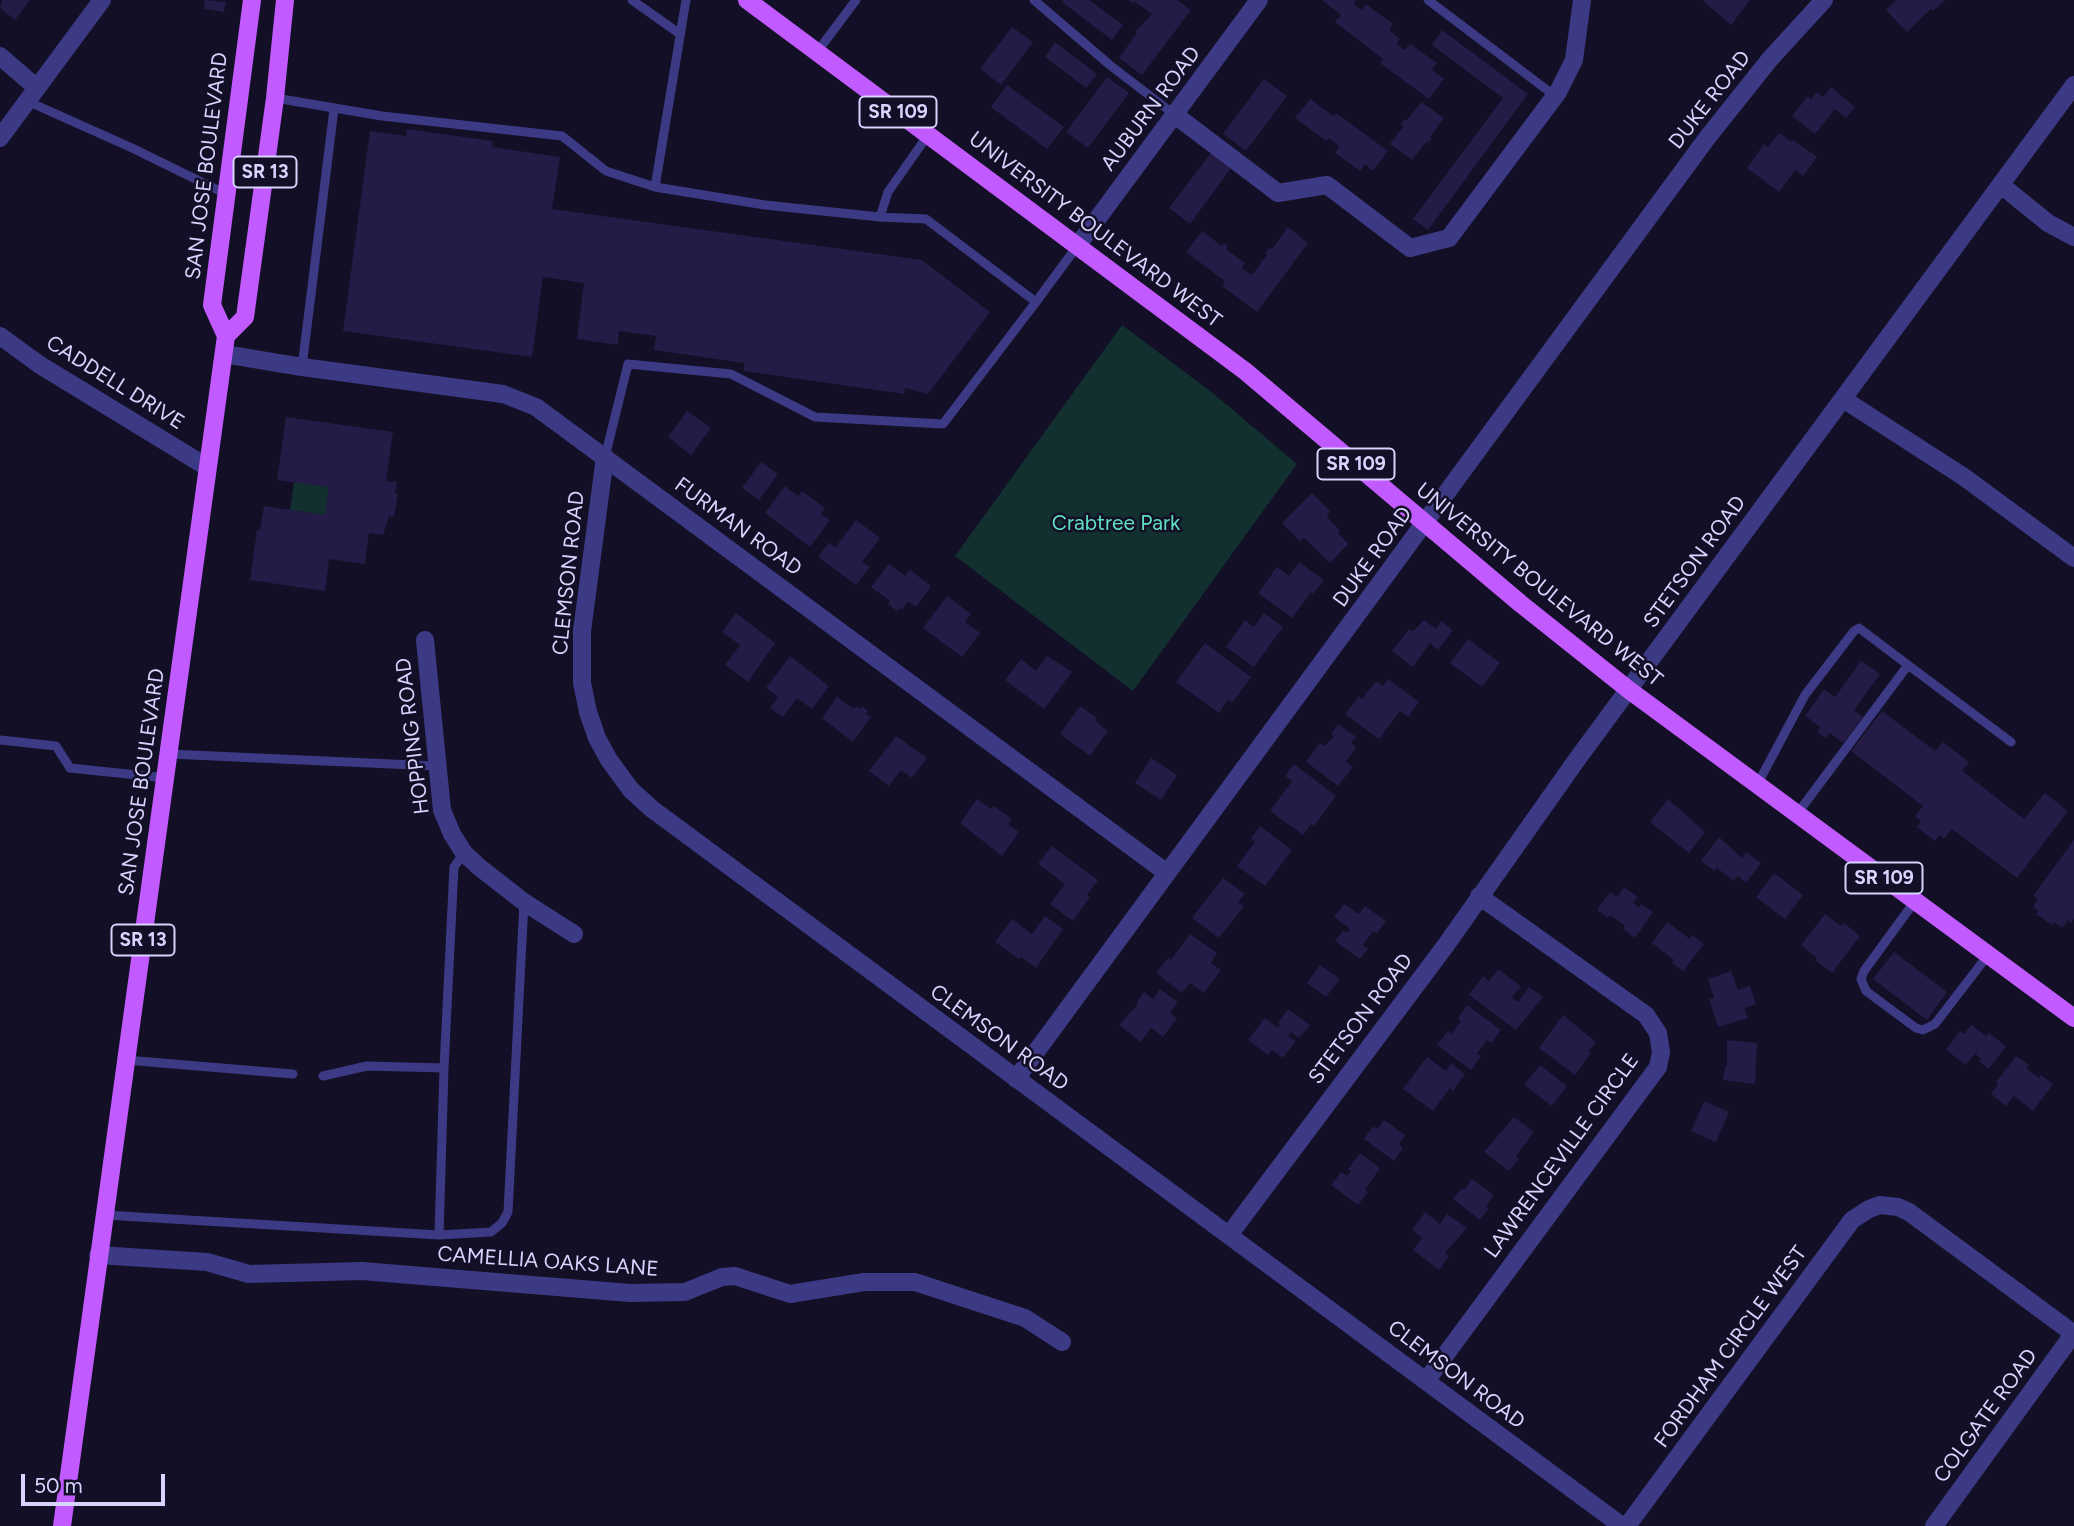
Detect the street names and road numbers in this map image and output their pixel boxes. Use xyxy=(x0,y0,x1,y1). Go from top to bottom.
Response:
street label: AUBURN ROAD xyxy=(1096,42,1206,176)
street label: DUKE ROAD xyxy=(1664,46,1756,154)
street label: SAN JOSE BOULEVARD xyxy=(181,51,233,281)
road number: SR 109 xyxy=(860,96,936,128)
street label: UNIVERSITY BOULEVARD WEST xyxy=(964,127,1226,333)
road number: SR 13 xyxy=(233,156,296,188)
street label: CADDELL DRIVE xyxy=(41,330,189,436)
road number: SR 109 xyxy=(1318,449,1394,480)
street label: FURMAN ROAD xyxy=(670,472,806,582)
street label: UNIVERSITY BOULEVARD WEST xyxy=(1411,478,1667,692)
street label: CLEMSON ROAD xyxy=(548,490,590,656)
street label: STETSON ROAD xyxy=(1639,491,1751,633)
street label: DUKE ROAD xyxy=(1328,502,1418,612)
street label: HOPPING ROAD xyxy=(391,656,435,816)
street label: SAN JOSE BOULEVARD xyxy=(114,667,170,897)
road number: SR 109 xyxy=(1846,862,1923,894)
road number: SR 13 xyxy=(111,924,174,956)
street label: STETSON ROAD xyxy=(1304,949,1418,1089)
street label: CLEMSON ROAD xyxy=(925,979,1073,1097)
street label: LAWRENCEVILLE CIRCLE xyxy=(1479,1049,1645,1263)
street label: FORDHAM CIRCLE WEST xyxy=(1649,1241,1813,1453)
street label: CAMELLIA OAKS LANE xyxy=(437,1242,659,1282)
street label: CLEMSON ROAD xyxy=(1383,1315,1529,1435)
street label: COLGATE ROAD xyxy=(1929,1344,2043,1488)

